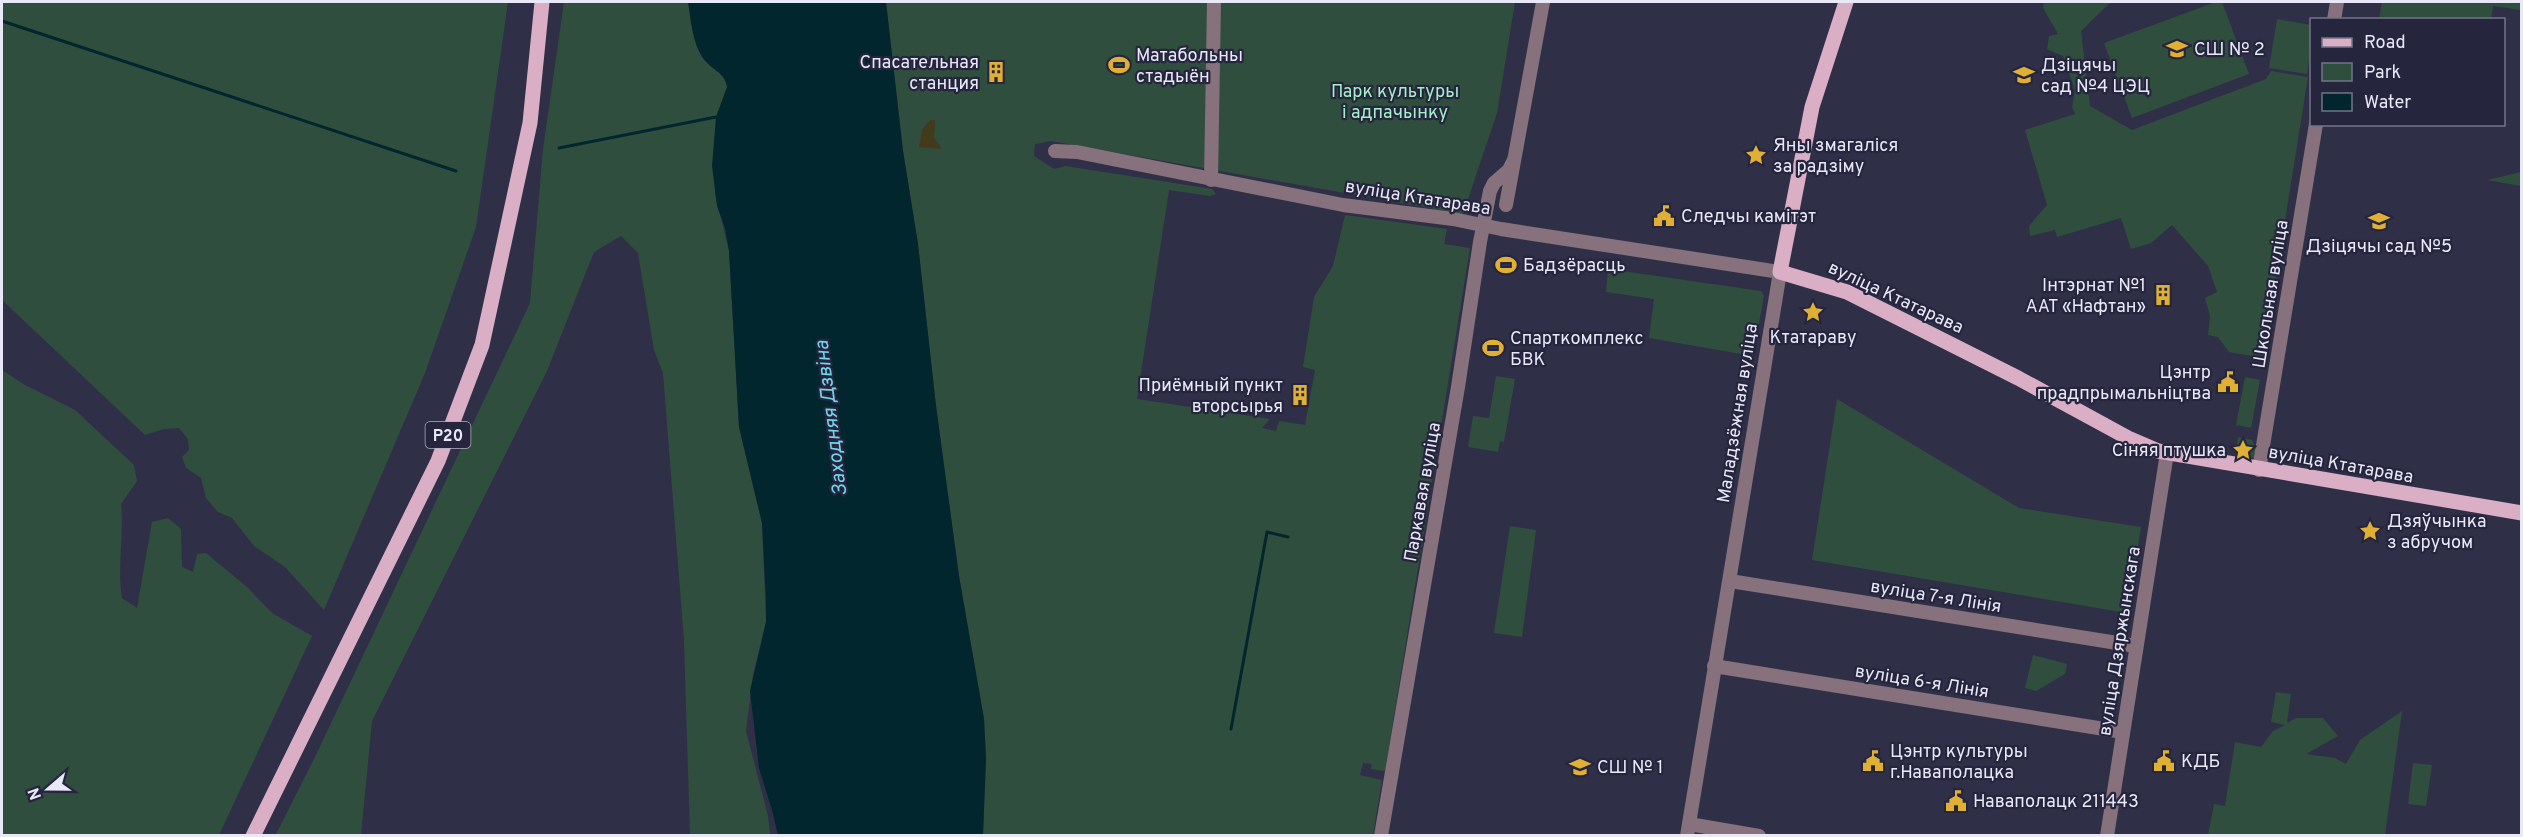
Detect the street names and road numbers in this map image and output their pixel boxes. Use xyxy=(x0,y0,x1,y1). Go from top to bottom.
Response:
street label: вуліца Ктатарава xyxy=(1343,176,1492,221)
street label: Школьная вуліца xyxy=(2248,218,2295,370)
street label: вуліца Ктатарава xyxy=(1824,257,1967,340)
street label: Маладзёжная вуліца xyxy=(1713,322,1764,505)
street label: Паркавая вуліца xyxy=(1400,421,1447,564)
road number: Р20 xyxy=(426,422,470,448)
street label: вуліца Ктатарава xyxy=(2266,441,2415,490)
street label: вуліца Дзяржынскага xyxy=(2094,545,2147,738)
street label: вуліца 7-я Лінія xyxy=(1869,576,2003,619)
street label: вуліца 6-я Лінія xyxy=(1853,661,1990,704)

